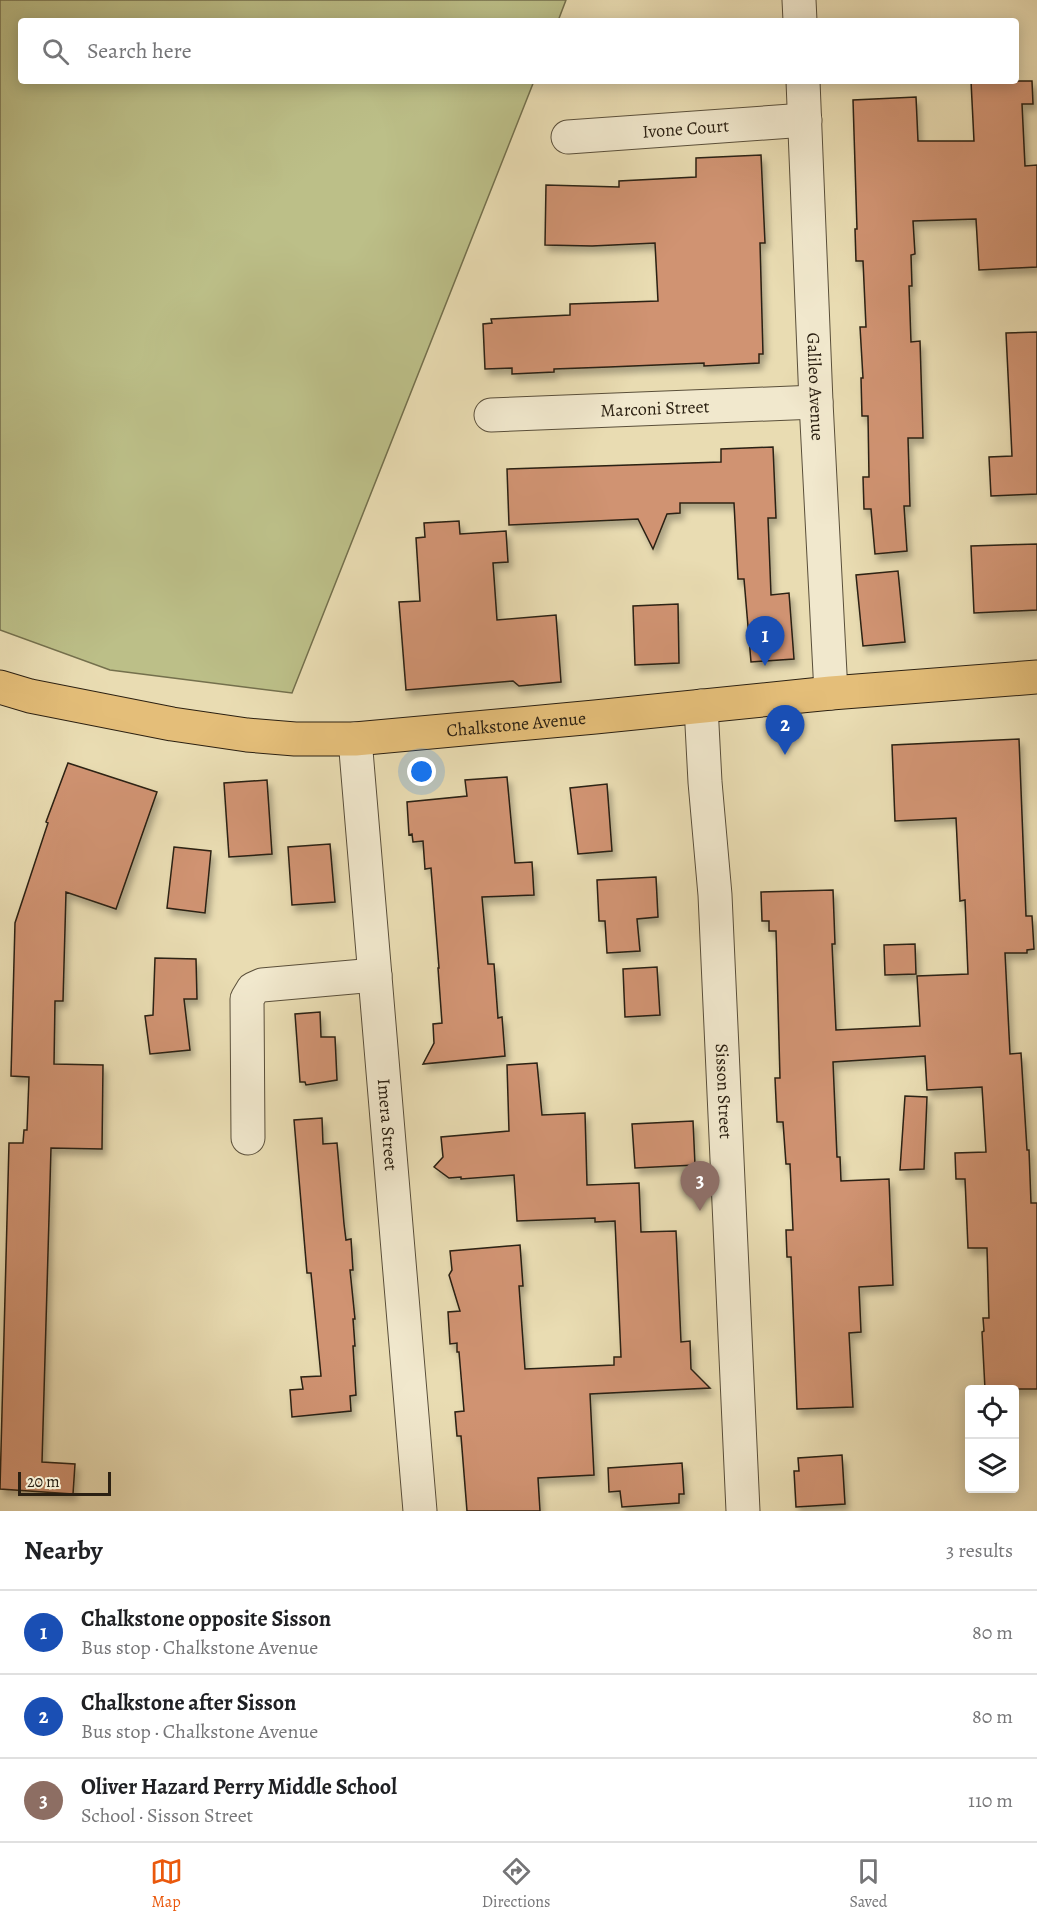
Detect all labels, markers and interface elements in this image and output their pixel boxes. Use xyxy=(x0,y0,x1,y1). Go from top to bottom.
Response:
search box xyxy=(18,18,1019,84)
icon: search xyxy=(39,35,72,68)
text: Search here xyxy=(87,36,192,66)
street label: Ivone Court xyxy=(642,113,730,144)
street label: Galileo Avenue xyxy=(801,332,830,442)
street label: Marconi Street xyxy=(600,394,710,423)
pin: 1 xyxy=(746,616,784,666)
street label: Chalkstone Avenue xyxy=(445,706,587,743)
pin: 2 xyxy=(766,706,804,755)
your location xyxy=(407,757,436,786)
street label: Sisson Street xyxy=(710,1043,738,1140)
street label: Imera Street xyxy=(372,1078,403,1172)
pin: 3 xyxy=(680,1162,720,1211)
map controls xyxy=(965,1385,1019,1493)
button: locate xyxy=(965,1385,1019,1439)
button: layers xyxy=(965,1439,1019,1493)
scale bar xyxy=(18,1469,111,1496)
text: 20 m xyxy=(27,1471,60,1493)
text: Nearby xyxy=(24,1533,103,1568)
text: 3 results xyxy=(946,1537,1013,1564)
text: Chalkstone opposite Sisson xyxy=(81,1604,331,1634)
text: 1 xyxy=(40,1619,47,1646)
text: 80 m xyxy=(972,1619,1013,1646)
text: Bus stop · Chalkstone Avenue xyxy=(81,1634,318,1661)
text: Chalkstone after Sisson xyxy=(81,1688,296,1718)
text: 2 xyxy=(39,1703,48,1730)
text: 80 m xyxy=(972,1703,1013,1730)
text: Bus stop · Chalkstone Avenue xyxy=(81,1718,318,1745)
text: Oliver Hazard Perry Middle School xyxy=(81,1772,397,1802)
text: 3 xyxy=(39,1787,48,1814)
text: 110 m xyxy=(968,1787,1013,1814)
text: School · Sisson Street xyxy=(81,1802,253,1829)
tab: Map xyxy=(150,1855,183,1913)
tab: Directions xyxy=(482,1855,550,1913)
tab: Saved xyxy=(849,1855,887,1913)

